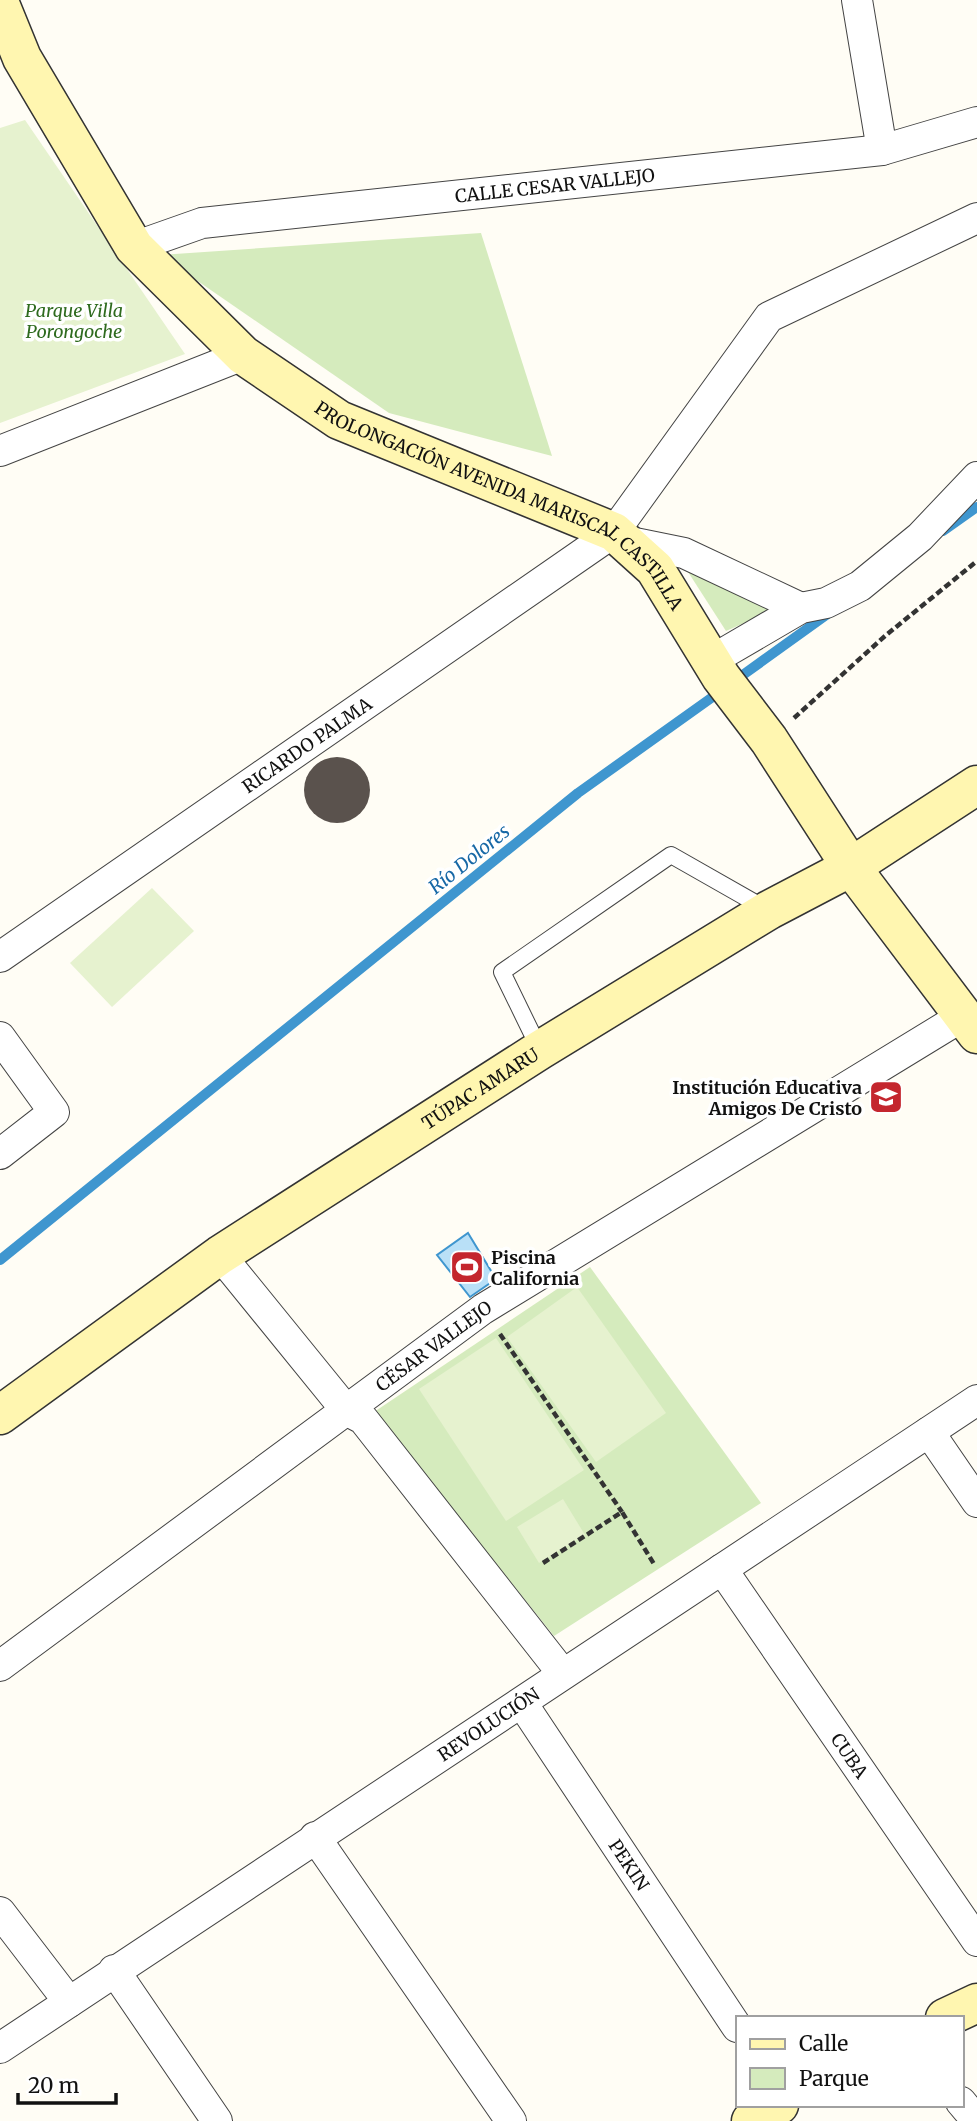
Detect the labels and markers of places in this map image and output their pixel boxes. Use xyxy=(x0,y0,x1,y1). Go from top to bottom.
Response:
place label: Institución Educativa Amigos De Cristo xyxy=(672,1076,862,1120)
school or university icon: Institución Educativa Amigos De Cristo xyxy=(867,1078,905,1116)
place label: Piscina California xyxy=(491,1246,579,1290)
sports icon: Piscina California xyxy=(448,1248,486,1286)

